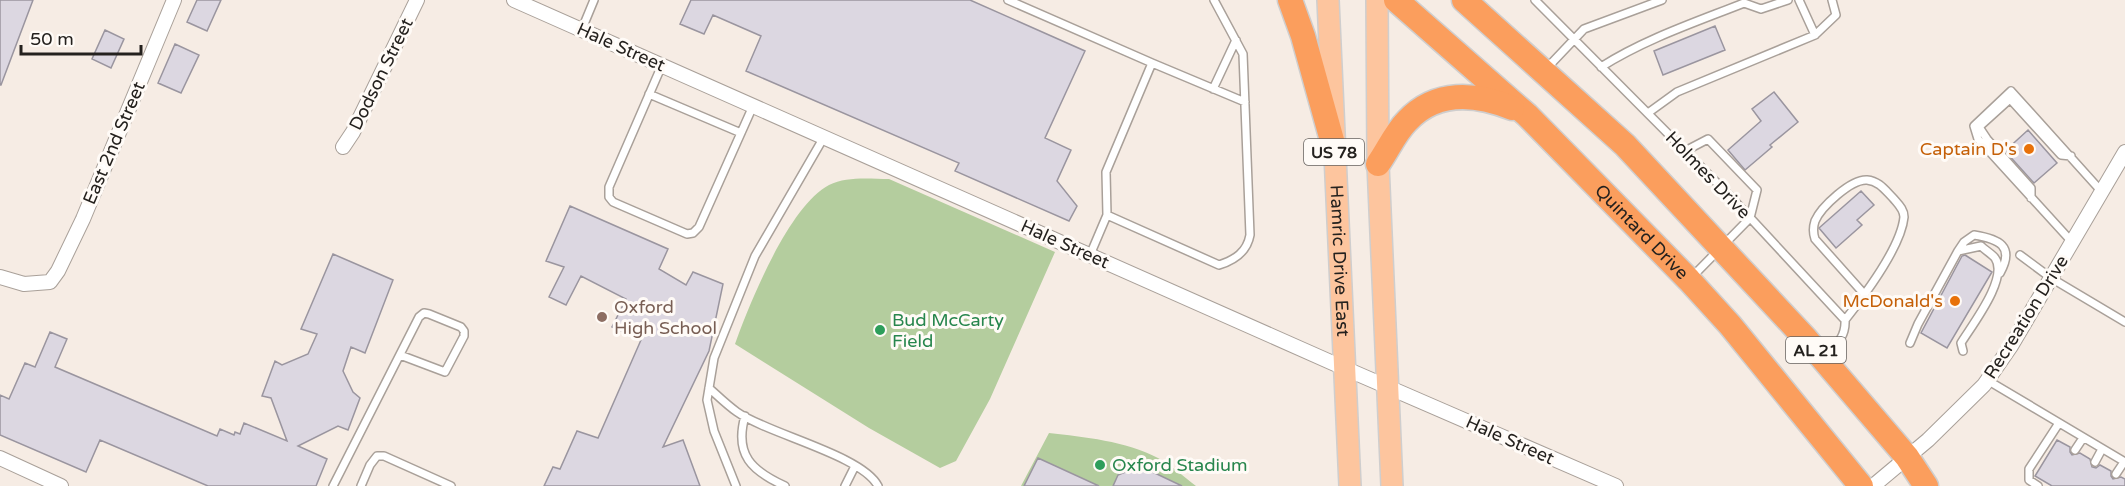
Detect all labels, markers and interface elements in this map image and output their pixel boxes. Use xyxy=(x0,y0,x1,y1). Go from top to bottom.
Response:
street label: Dodson Street xyxy=(344,14,418,134)
scale bar xyxy=(21,18,141,56)
street label: Hale Street xyxy=(573,18,669,76)
text: 50 m xyxy=(30,28,74,50)
street label: East 2nd Street xyxy=(78,78,150,208)
street label: Holmes Drive xyxy=(1661,127,1755,223)
place label: Captain D's xyxy=(1920,138,2017,160)
road number: US 78 xyxy=(1304,139,1364,165)
marker: Captain D's xyxy=(2022,142,2036,156)
street label: Quintard Drive xyxy=(1590,180,1693,284)
street label: Hamric Drive East xyxy=(1325,184,1354,337)
street label: Hale Street xyxy=(1017,215,1113,273)
street label: Recreation Drive xyxy=(1979,251,2073,383)
place label: McDonald's xyxy=(1843,290,1943,312)
marker: McDonald's xyxy=(1948,294,1962,308)
place label: Oxford High School xyxy=(614,296,717,339)
place label: Bud McCarty Field xyxy=(892,309,1004,352)
marker: Oxford High School xyxy=(595,310,609,324)
marker: Bud McCarty Field xyxy=(873,323,887,337)
road number: AL 21 xyxy=(1786,337,1846,363)
street label: Hale Street xyxy=(1462,411,1558,469)
place label: Oxford Stadium xyxy=(1112,454,1247,476)
marker: Oxford Stadium xyxy=(1093,458,1107,472)

